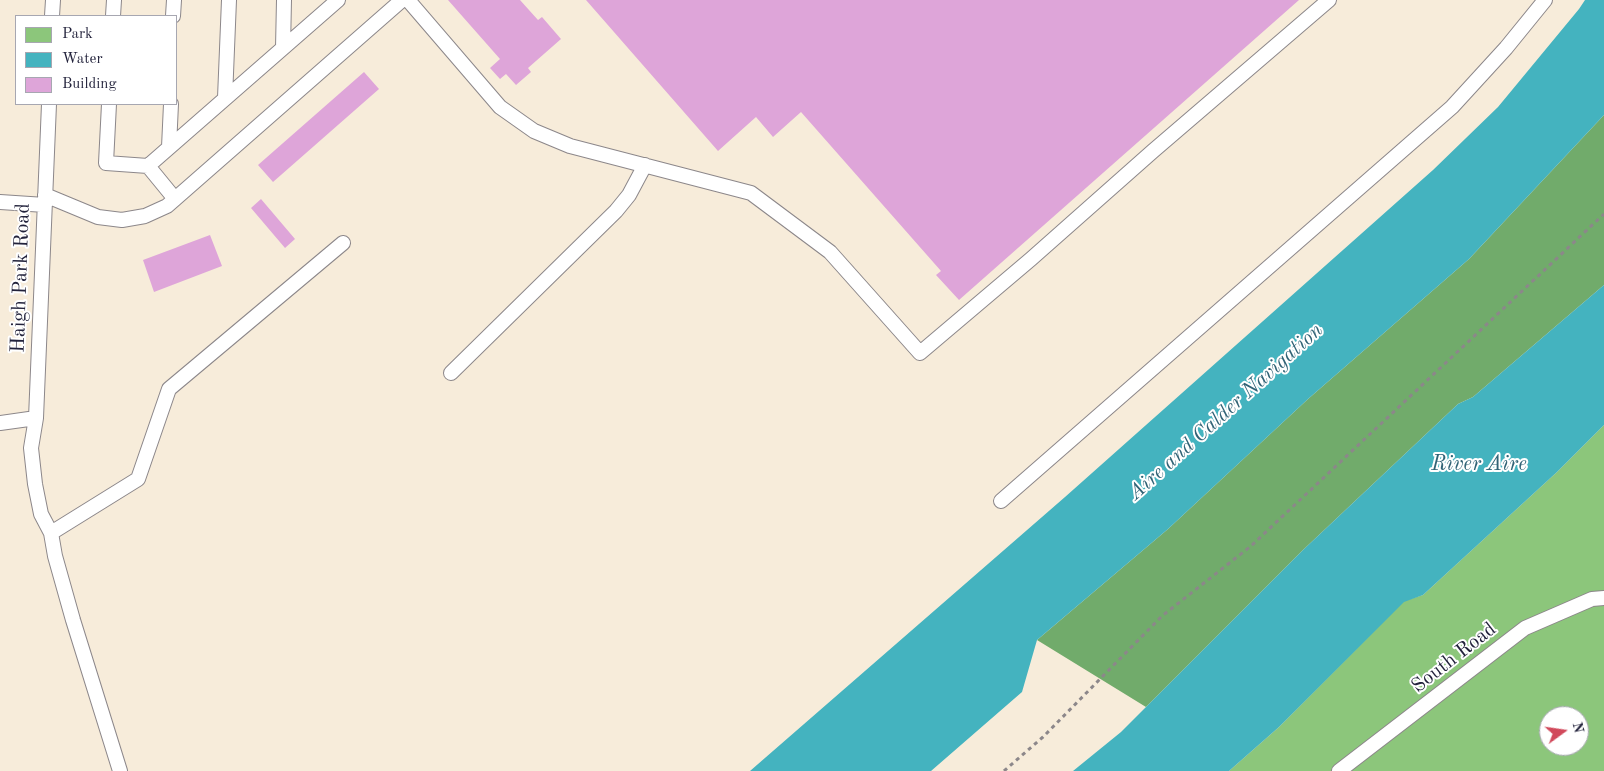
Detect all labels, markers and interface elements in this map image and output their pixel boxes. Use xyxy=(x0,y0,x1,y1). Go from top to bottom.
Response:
legend xyxy=(15,15,178,105)
text: Park xyxy=(62,27,93,42)
text: Water xyxy=(62,52,103,67)
text: Building xyxy=(62,77,117,92)
street label: Haigh Park Road xyxy=(6,203,36,353)
water label: Aire and Calder Navigation xyxy=(1123,318,1329,506)
water label: River Aire xyxy=(1431,451,1527,477)
street label: South Road xyxy=(1407,617,1501,699)
north arrow xyxy=(1539,706,1589,756)
text: N xyxy=(1569,721,1586,734)

